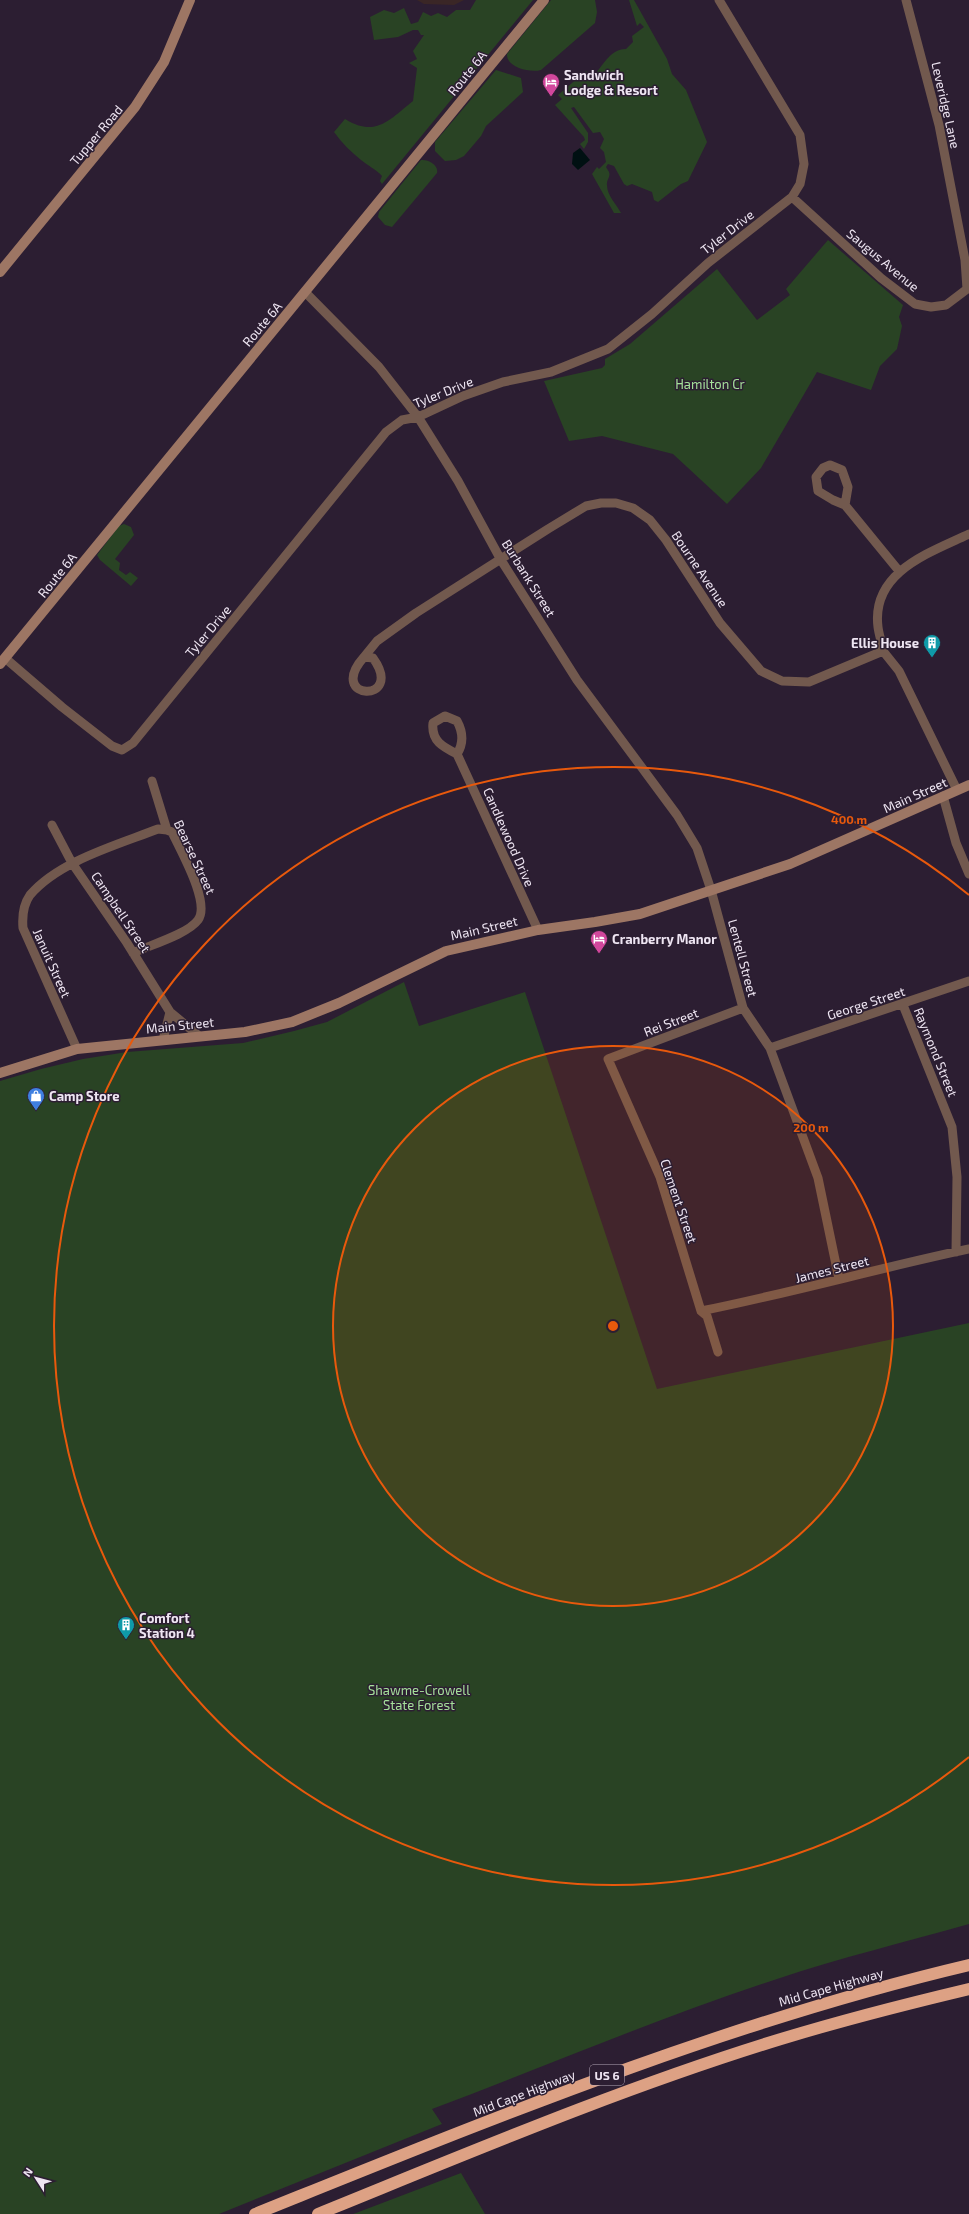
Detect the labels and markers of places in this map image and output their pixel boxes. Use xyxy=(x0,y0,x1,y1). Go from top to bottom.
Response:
place label: Sandwich Lodge & Resort xyxy=(564,67,659,98)
hotel icon: Sandwich Lodge & Resort xyxy=(541,72,561,97)
building icon: Ellis House xyxy=(922,633,942,658)
place label: Ellis House xyxy=(851,635,919,651)
hotel icon: Cranberry Manor xyxy=(589,929,609,954)
place label: Cranberry Manor xyxy=(612,931,717,947)
shop icon: Camp Store xyxy=(26,1086,46,1111)
place label: Camp Store xyxy=(49,1088,119,1104)
centre of rings xyxy=(606,1319,620,1333)
place label: Comfort Station 4 xyxy=(139,1610,195,1641)
building icon: Comfort Station 4 xyxy=(116,1615,136,1640)

